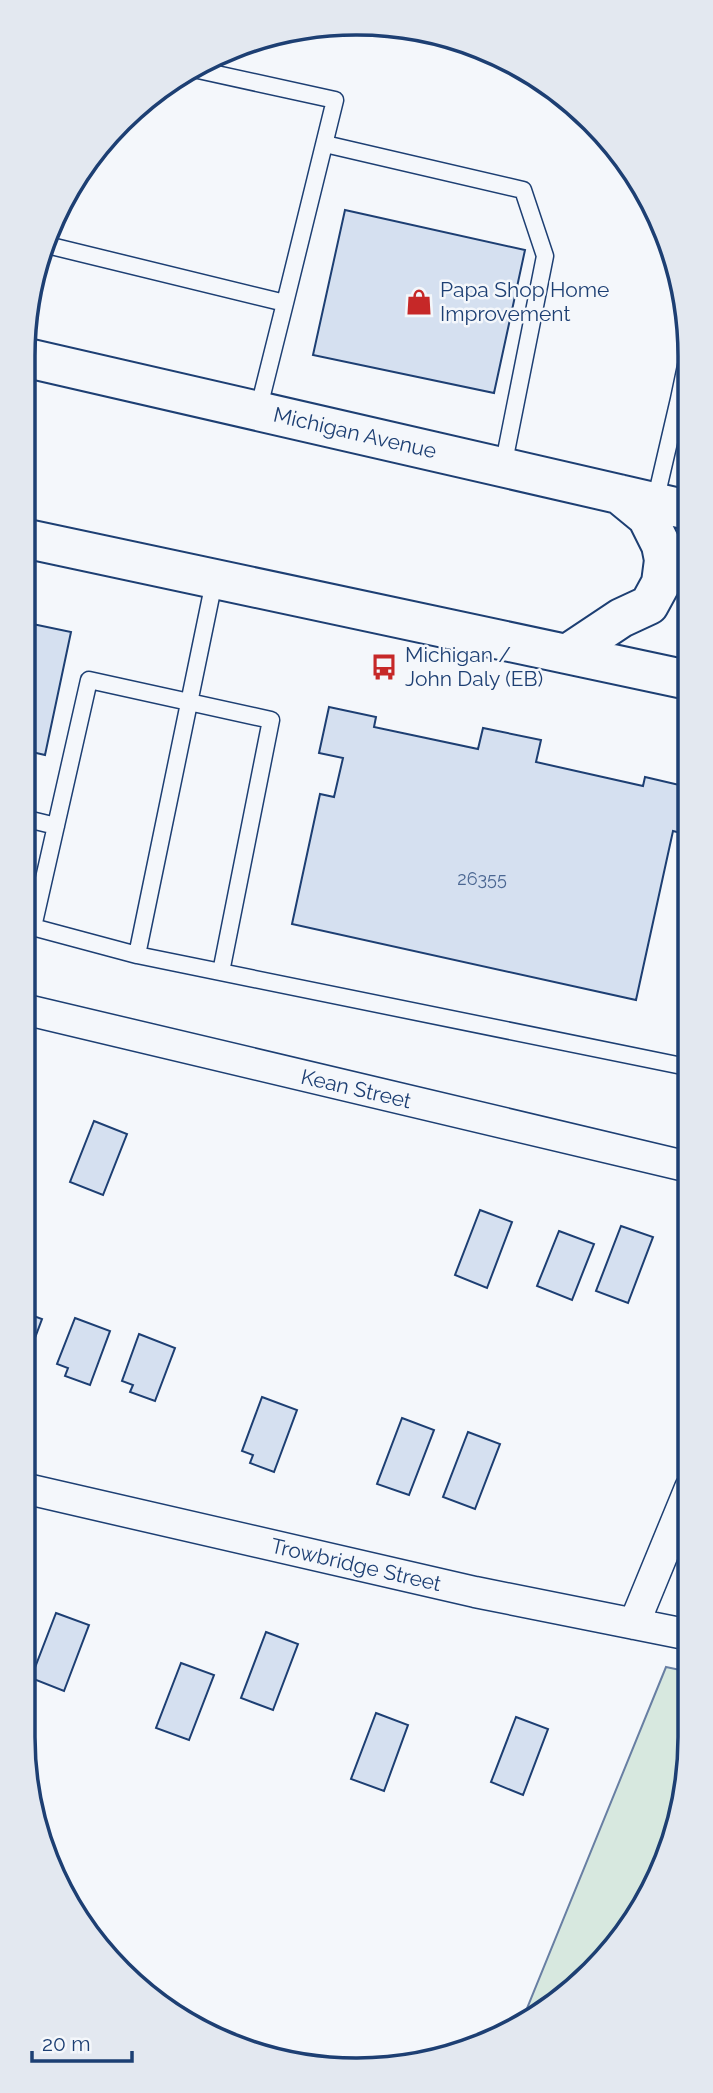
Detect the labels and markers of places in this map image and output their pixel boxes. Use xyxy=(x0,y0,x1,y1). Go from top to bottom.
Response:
place label: Papa Shop Home Improvement xyxy=(440,277,609,326)
shop icon: Papa Shop Home Improvement xyxy=(404,287,434,317)
place label: Michigan / John Daly (EB) xyxy=(405,642,543,691)
bus stop icon: Michigan / John Daly (EB) xyxy=(369,652,399,682)

